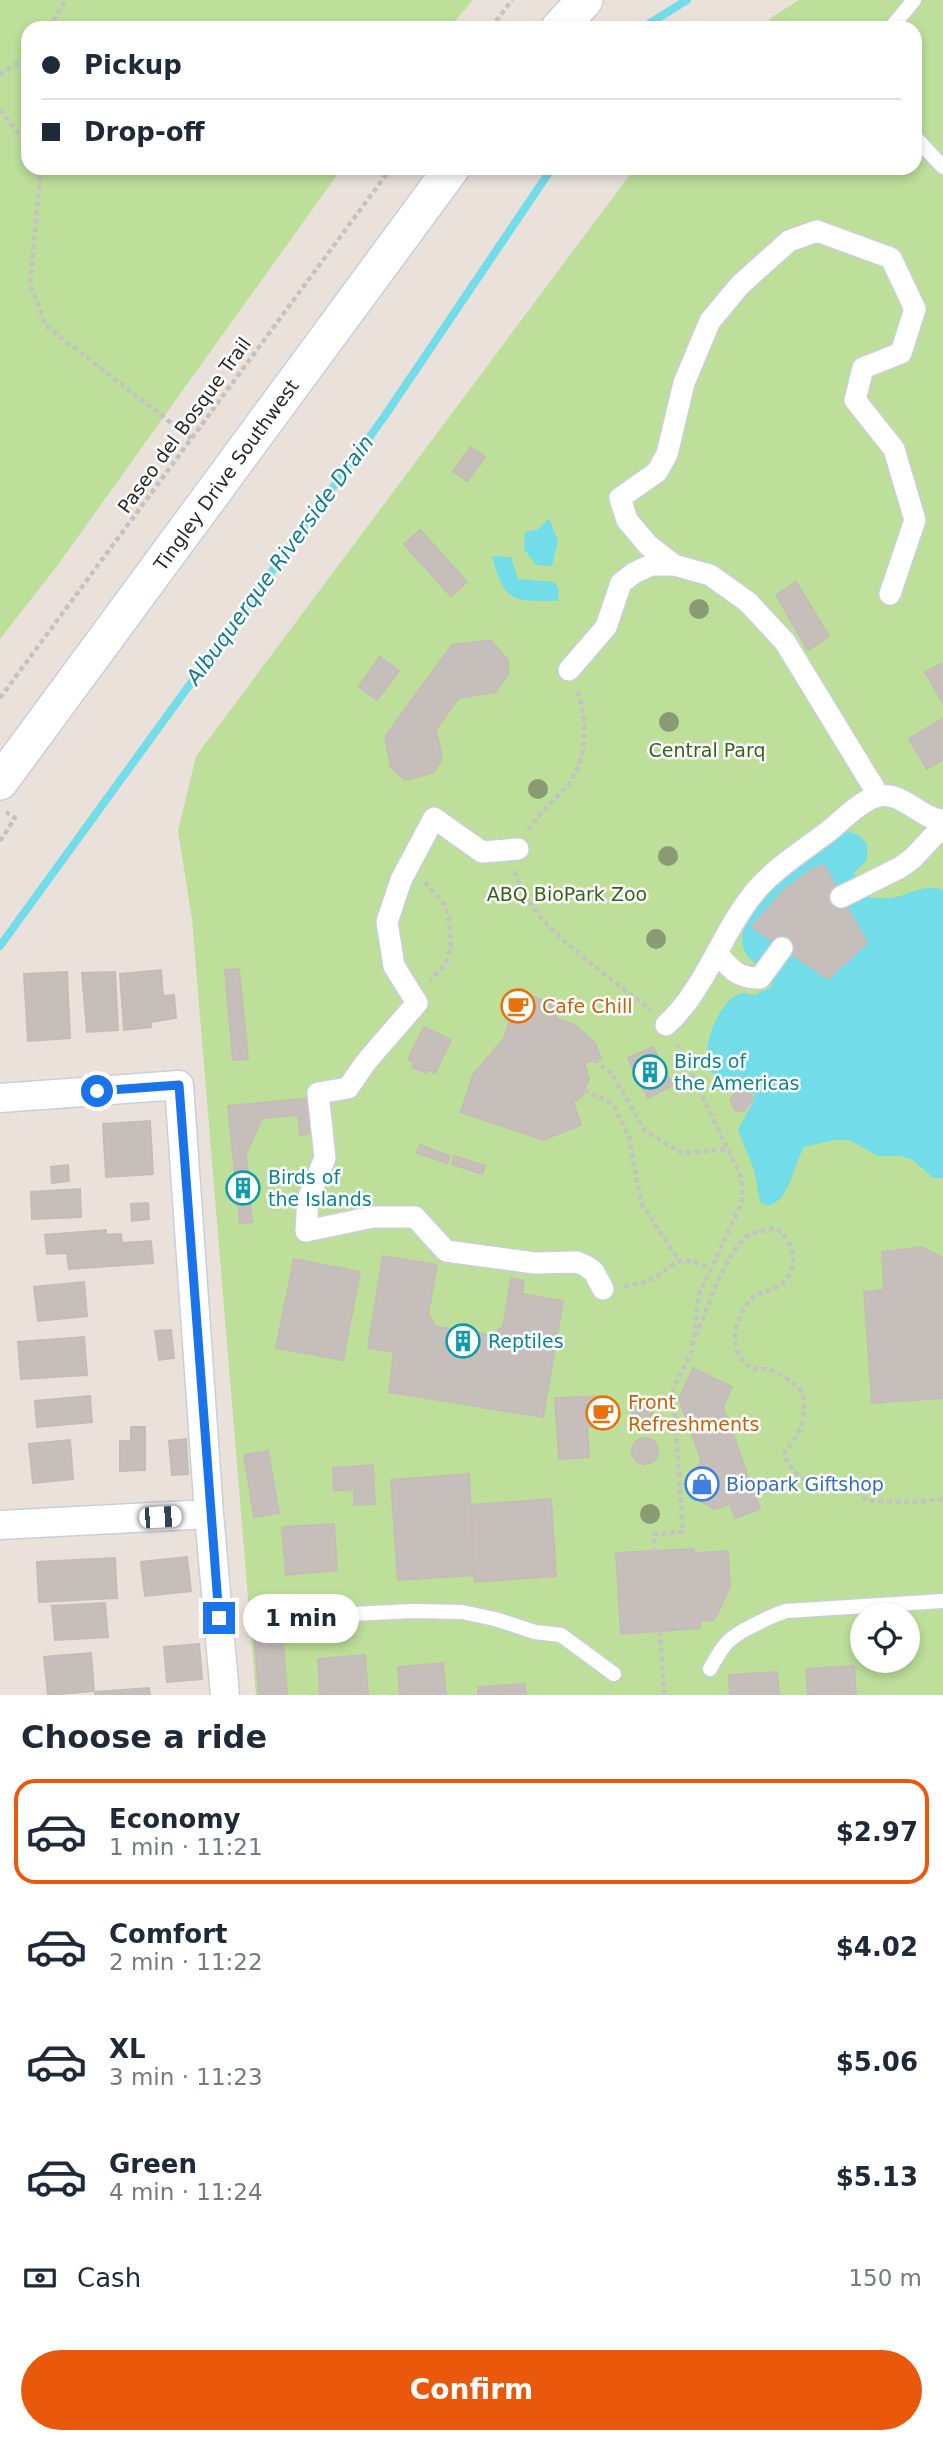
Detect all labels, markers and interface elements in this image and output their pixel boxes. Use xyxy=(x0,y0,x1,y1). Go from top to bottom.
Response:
text: Pickup xyxy=(84,50,182,80)
text: Drop-off xyxy=(84,117,205,147)
street label: Paseo del Bosque Trail xyxy=(113,333,255,517)
street label: Tingley Drive Southwest xyxy=(149,375,303,576)
water label: Albuquerque Riverside Drain xyxy=(180,431,379,691)
park label: Central Parq xyxy=(648,739,766,761)
park label: ABQ BioPark Zoo xyxy=(487,883,647,905)
cafe icon: Cafe Chill xyxy=(499,987,537,1025)
place label: Cafe Chill xyxy=(542,995,632,1017)
place label: Birds of the Americas xyxy=(674,1050,800,1094)
building icon: Birds of the Americas xyxy=(631,1053,669,1091)
route start xyxy=(81,1075,113,1107)
place label: Birds of the Islands xyxy=(268,1166,372,1210)
building icon: Birds of the Islands xyxy=(224,1169,262,1207)
building icon: Reptiles xyxy=(444,1322,482,1360)
place label: Reptiles xyxy=(488,1330,564,1352)
place label: Front Refreshments xyxy=(628,1391,759,1435)
cafe icon: Front Refreshments xyxy=(584,1394,622,1432)
shop icon: Biopark Giftshop xyxy=(683,1465,721,1503)
place label: Biopark Giftshop xyxy=(726,1473,884,1495)
car xyxy=(139,1505,182,1529)
callout: 1 min xyxy=(244,1594,359,1642)
route end xyxy=(203,1602,235,1634)
map controls xyxy=(850,1603,920,1673)
button: locate xyxy=(850,1603,920,1673)
text: 1 min xyxy=(265,1605,337,1631)
text: Choose a ride xyxy=(21,1718,267,1756)
icon: car xyxy=(25,1800,88,1863)
text: Economy xyxy=(109,1804,240,1834)
text: $2.97 xyxy=(836,1817,918,1847)
text: 1 min · 11:21 xyxy=(109,1834,263,1860)
icon: car xyxy=(25,1915,88,1978)
text: Comfort xyxy=(109,1919,227,1949)
text: $4.02 xyxy=(836,1932,918,1962)
text: 2 min · 11:22 xyxy=(109,1949,263,1975)
icon: car xyxy=(25,2030,88,2093)
text: XL xyxy=(109,2034,146,2064)
text: $5.06 xyxy=(836,2047,918,2077)
text: 3 min · 11:23 xyxy=(109,2064,263,2090)
icon: car xyxy=(25,2145,88,2208)
text: Green xyxy=(109,2149,197,2179)
text: $5.13 xyxy=(836,2162,918,2192)
text: 4 min · 11:24 xyxy=(109,2179,263,2205)
icon: cash xyxy=(21,2259,59,2297)
text: Cash xyxy=(77,2263,141,2293)
text: 150 m xyxy=(848,2265,922,2291)
button: Confirm xyxy=(21,2350,922,2430)

